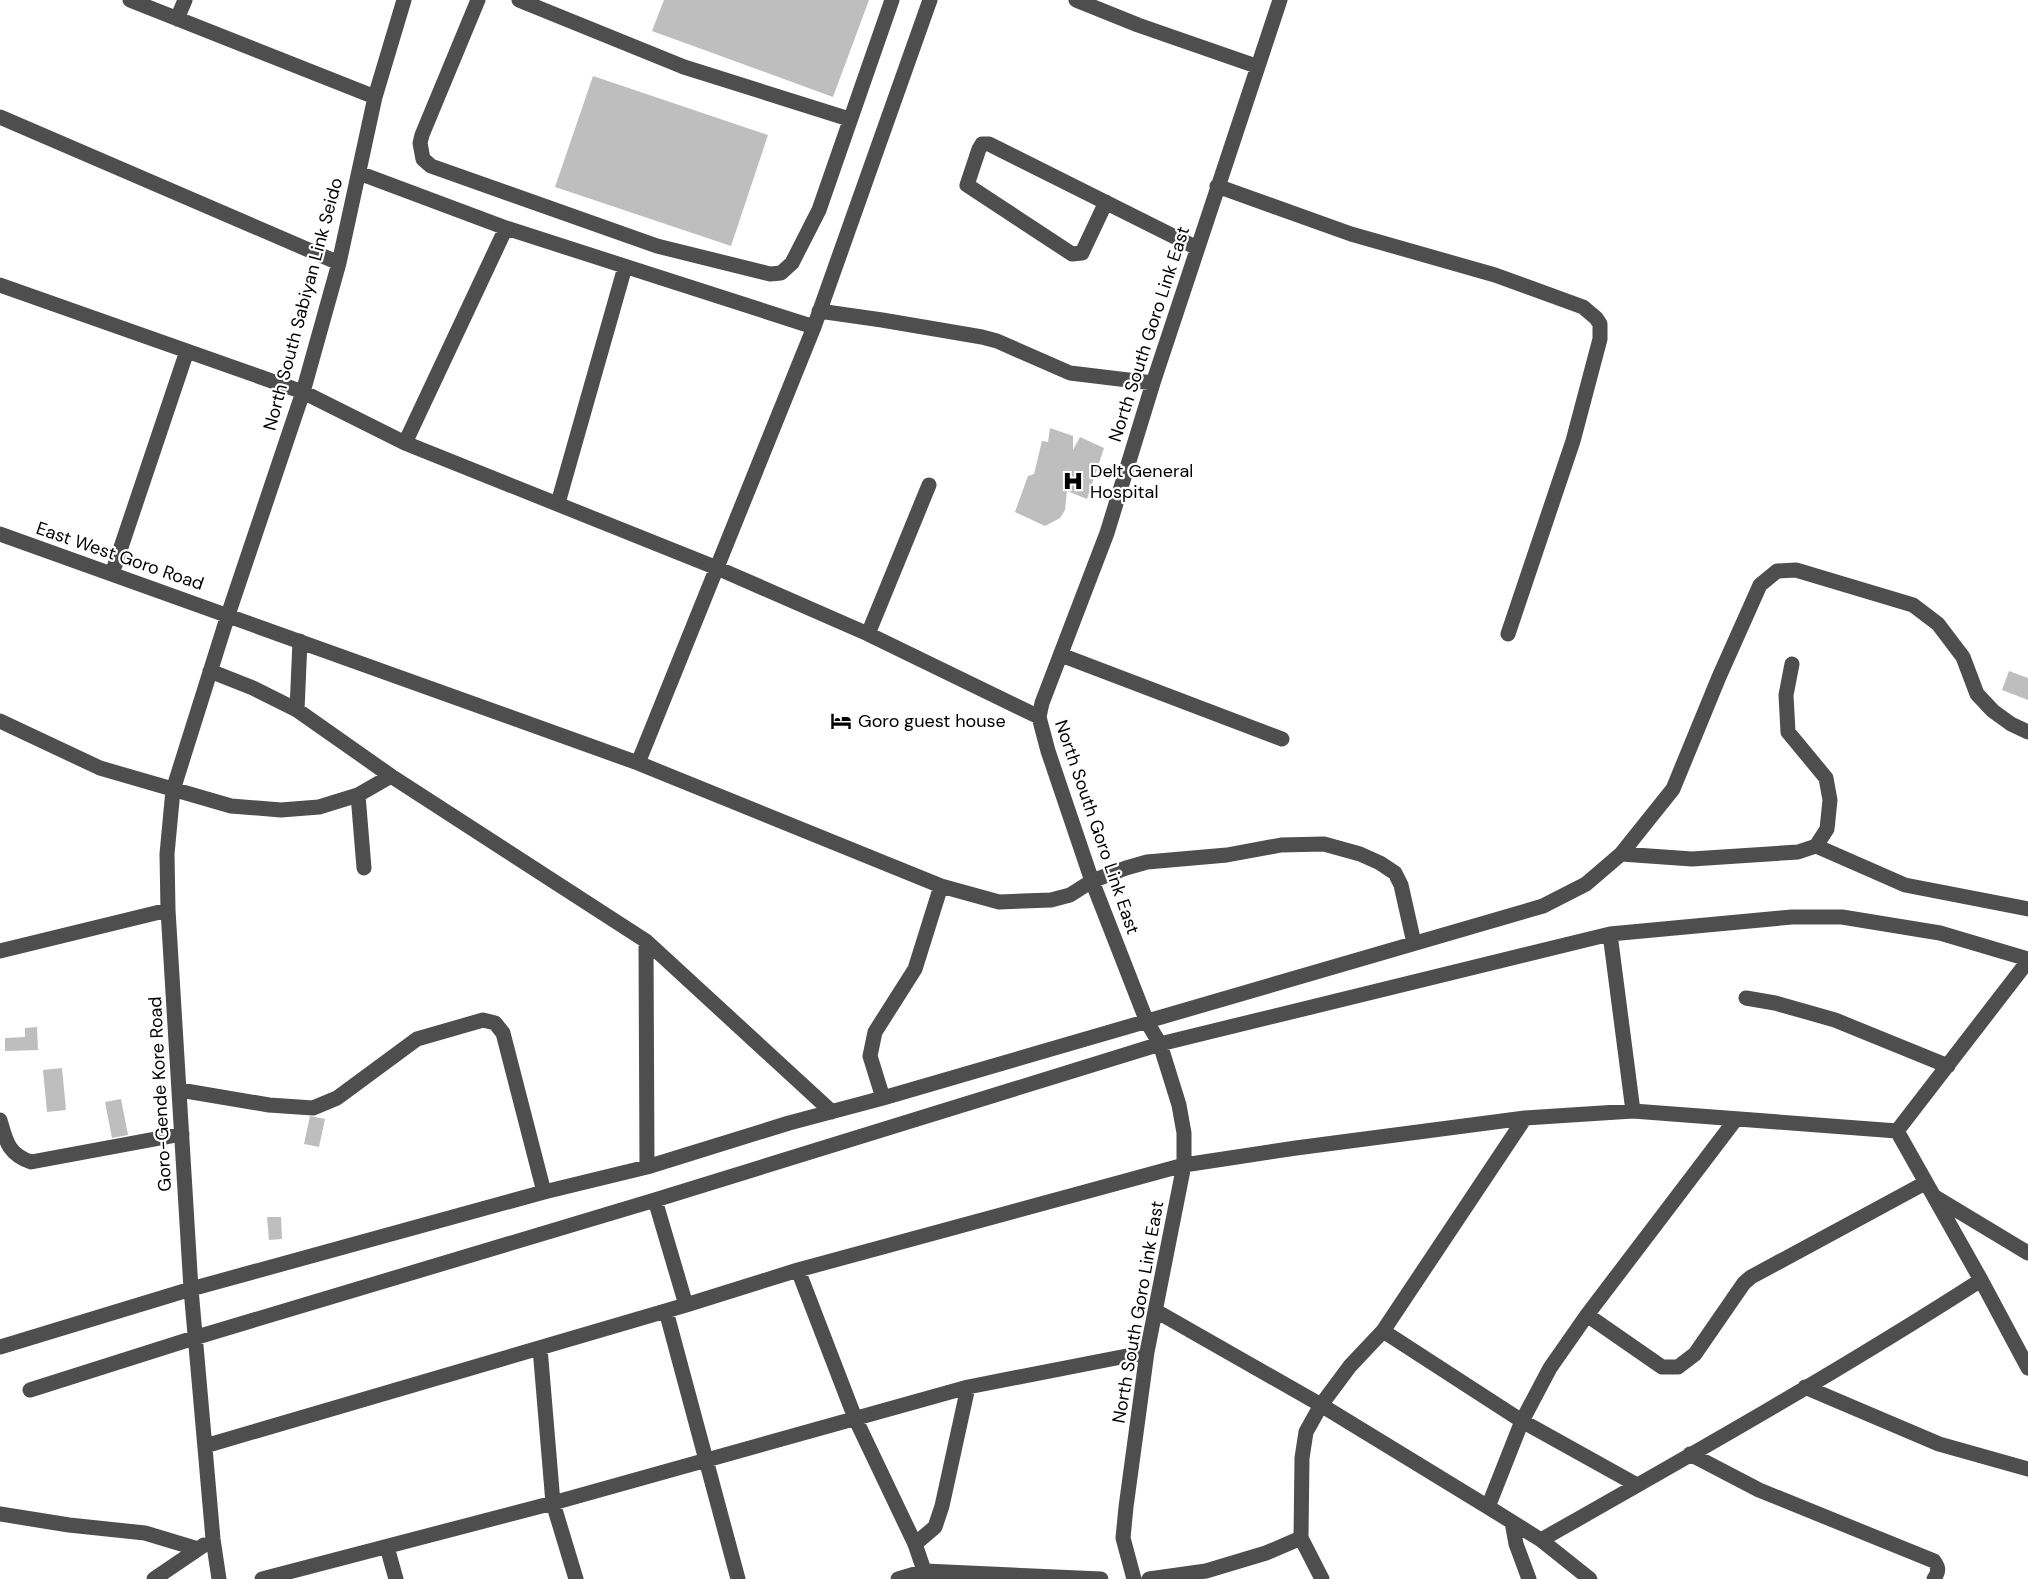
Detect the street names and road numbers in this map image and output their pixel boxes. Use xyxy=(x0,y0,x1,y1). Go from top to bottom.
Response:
street label: North South Sabiyan Link Seido xyxy=(258,175,348,433)
street label: North South Goro Link East xyxy=(1103,223,1195,445)
street label: East West Goro Road xyxy=(33,516,207,596)
street label: North South Goro Link East xyxy=(1049,717,1145,937)
street label: Goro-Gende Kore Road xyxy=(143,996,177,1192)
street label: North South Goro Link East xyxy=(1107,1199,1169,1425)

